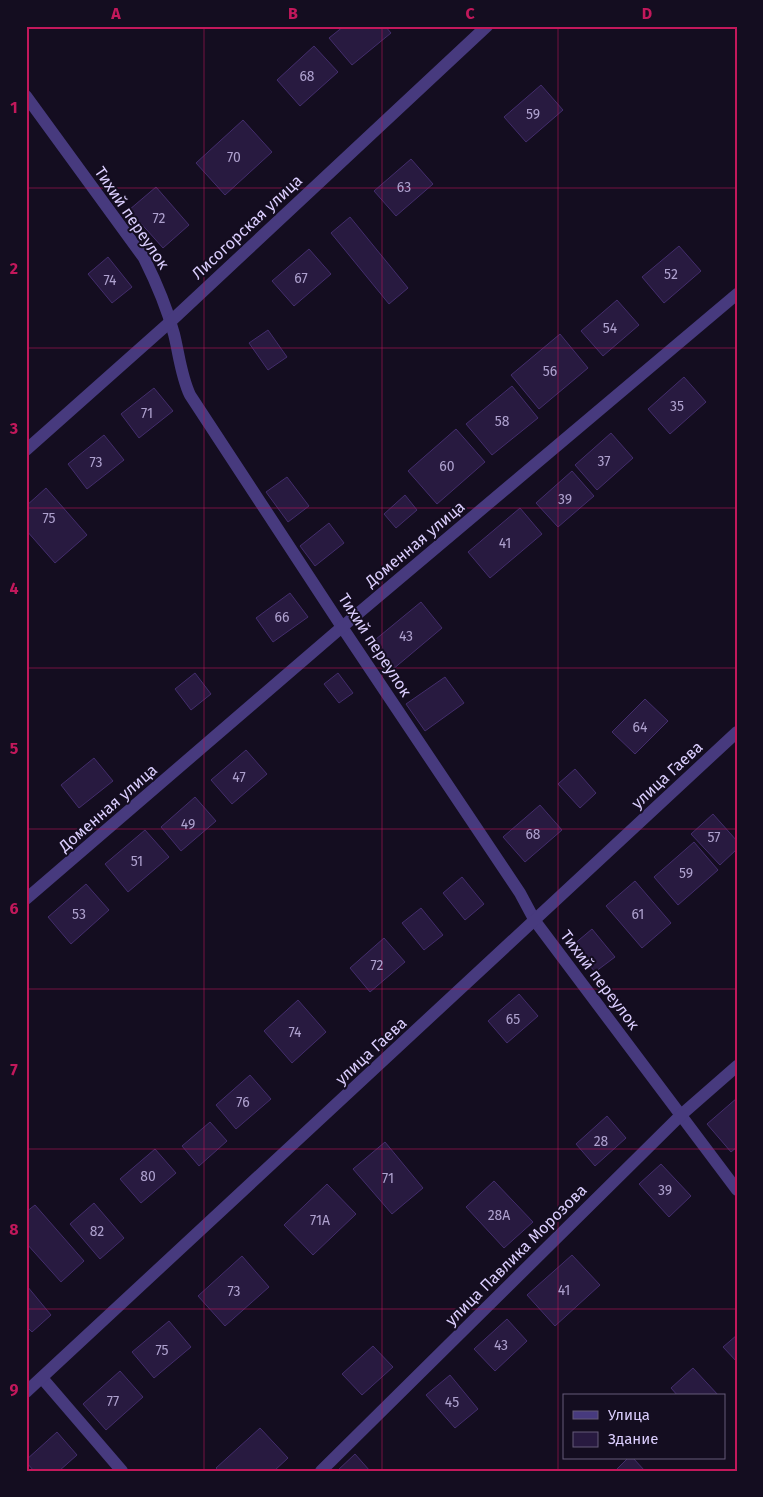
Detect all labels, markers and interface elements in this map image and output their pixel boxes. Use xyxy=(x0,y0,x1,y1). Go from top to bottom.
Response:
text: A xyxy=(110,4,121,23)
text: B xyxy=(288,4,298,23)
text: C xyxy=(465,4,475,23)
text: D xyxy=(642,4,652,23)
house number: 68 xyxy=(299,68,315,85)
text: 1 xyxy=(10,98,18,117)
house number: 59 xyxy=(526,106,540,123)
house number: 70 xyxy=(227,149,241,166)
street label: Тихий переулок xyxy=(91,163,174,273)
street label: Лисогорская улица xyxy=(188,171,306,283)
house number: 63 xyxy=(397,179,411,196)
house number: 72 xyxy=(153,210,166,227)
text: 2 xyxy=(10,259,18,278)
house number: 52 xyxy=(664,266,678,283)
house number: 67 xyxy=(294,270,308,287)
house number: 74 xyxy=(103,272,117,289)
house number: 54 xyxy=(603,320,618,337)
house number: 56 xyxy=(543,363,557,380)
house number: 35 xyxy=(670,398,684,415)
house number: 71 xyxy=(141,405,153,422)
house number: 58 xyxy=(495,413,510,430)
text: 3 xyxy=(9,419,18,438)
house number: 37 xyxy=(597,453,611,470)
house number: 73 xyxy=(89,454,103,471)
house number: 60 xyxy=(439,458,455,475)
house number: 39 xyxy=(558,491,572,508)
street label: Доменная улица xyxy=(361,497,469,592)
house number: 75 xyxy=(42,510,56,527)
house number: 41 xyxy=(499,535,511,552)
text: 4 xyxy=(9,579,19,598)
street label: Тихий переулок xyxy=(334,590,416,701)
house number: 66 xyxy=(275,609,289,626)
house number: 43 xyxy=(399,628,413,645)
house number: 64 xyxy=(633,719,648,736)
street label: улица Гаева xyxy=(627,737,707,813)
text: 5 xyxy=(10,739,19,758)
street label: Доменная улица xyxy=(54,760,161,856)
house number: 47 xyxy=(232,769,246,786)
house number: 49 xyxy=(181,816,195,833)
house number: 68 xyxy=(525,826,541,843)
house number: 57 xyxy=(708,829,720,846)
house number: 51 xyxy=(131,853,143,870)
house number: 59 xyxy=(679,865,693,882)
text: 6 xyxy=(9,899,19,918)
house number: 53 xyxy=(72,906,86,923)
house number: 61 xyxy=(632,906,644,923)
street label: Тихий переулок xyxy=(556,927,644,1034)
house number: 72 xyxy=(371,957,384,974)
house number: 65 xyxy=(506,1011,520,1028)
street label: улица Гаева xyxy=(331,1013,411,1089)
house number: 74 xyxy=(288,1024,302,1041)
text: 7 xyxy=(10,1060,18,1079)
house number: 76 xyxy=(236,1094,250,1111)
house number: 28 xyxy=(594,1133,609,1150)
house number: 80 xyxy=(140,1168,156,1185)
house number: 71 xyxy=(382,1170,394,1187)
street label: улица Павлика Морозова xyxy=(441,1180,591,1330)
house number: 39 xyxy=(658,1182,672,1199)
house number: 28А xyxy=(488,1207,510,1224)
house number: 71А xyxy=(310,1212,330,1229)
text: 8 xyxy=(9,1220,19,1239)
house number: 82 xyxy=(90,1223,104,1240)
house number: 41 xyxy=(558,1282,570,1299)
house number: 73 xyxy=(227,1283,241,1300)
house number: 43 xyxy=(494,1337,508,1354)
house number: 75 xyxy=(155,1342,169,1359)
text: 9 xyxy=(10,1380,19,1399)
house number: 77 xyxy=(107,1393,119,1410)
house number: 45 xyxy=(445,1394,459,1411)
legend xyxy=(563,1394,726,1460)
text: Улица xyxy=(608,1406,650,1424)
text: Здание xyxy=(608,1430,658,1448)

